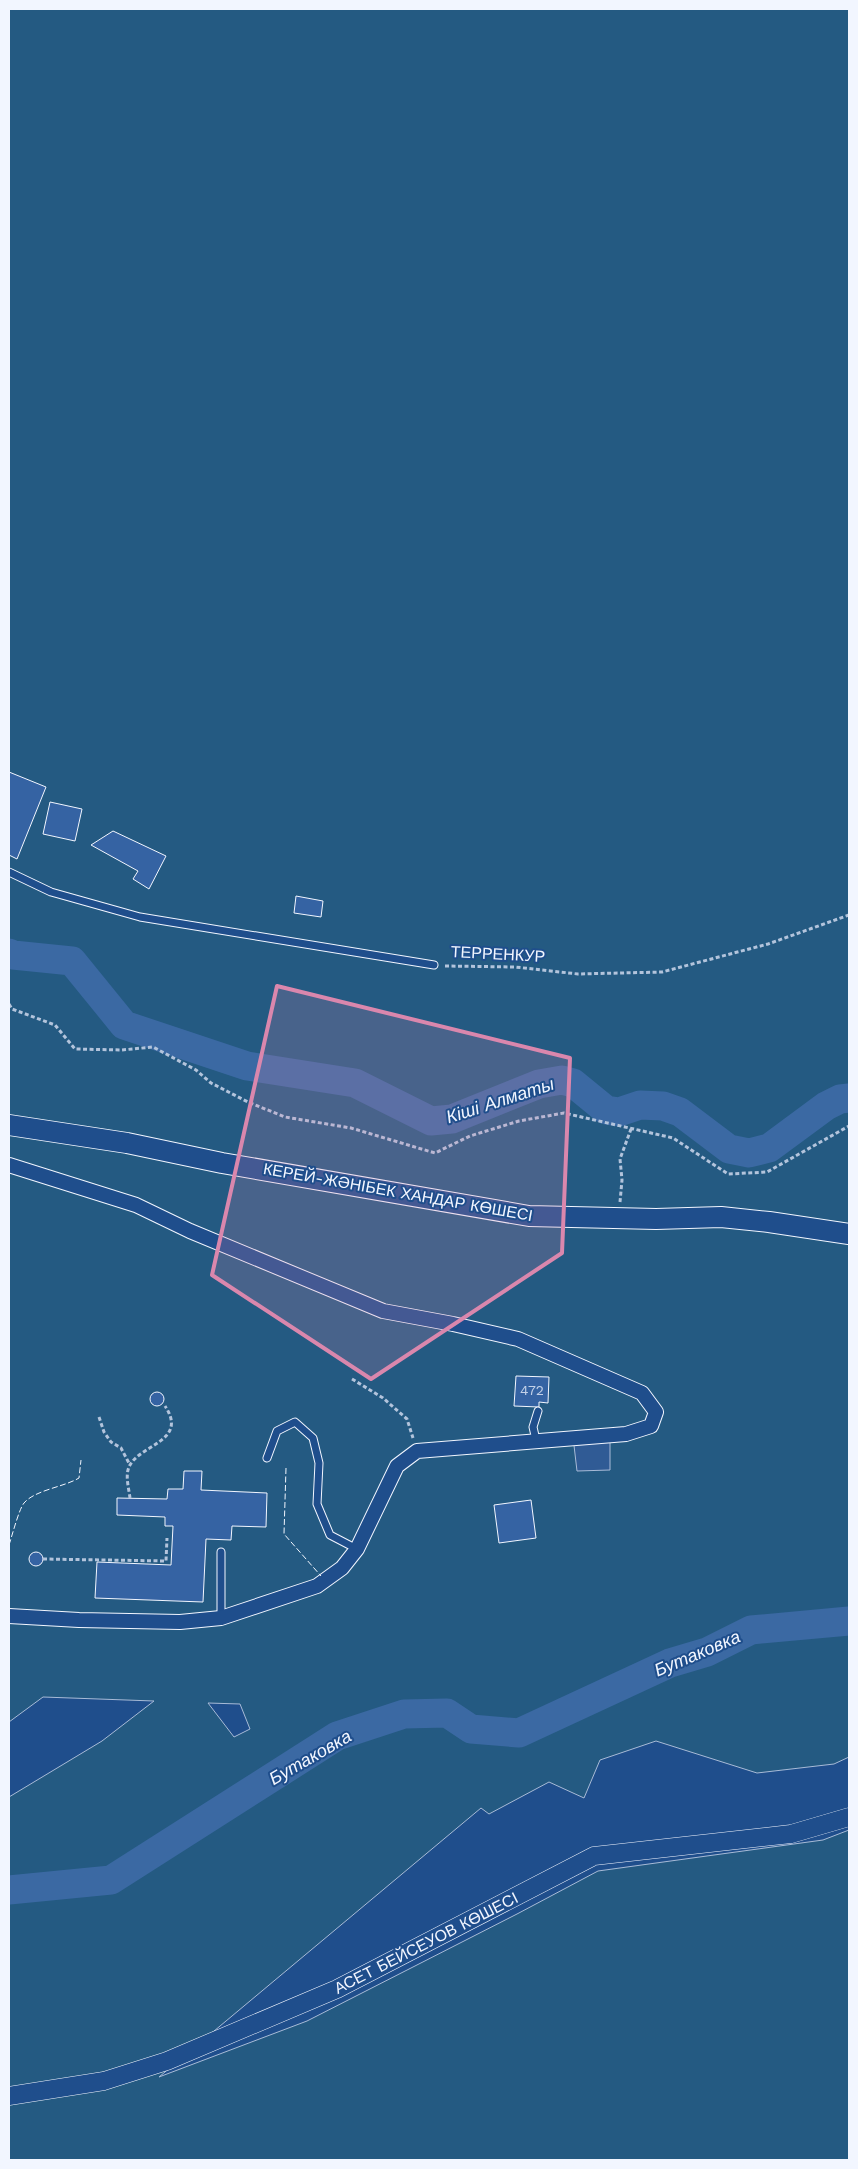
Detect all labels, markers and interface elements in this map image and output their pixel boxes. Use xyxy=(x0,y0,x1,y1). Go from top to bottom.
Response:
street label: ТЕРРЕНКУР xyxy=(450,942,546,966)
water label: Кіші Алматы xyxy=(443,1073,557,1127)
street label: КЕРЕЙ-ЖӘНІБЕК ХАНДАР КӨШЕСІ xyxy=(262,1159,534,1225)
house number: 472 xyxy=(520,1382,544,1398)
water label: Бутаковка xyxy=(651,1625,743,1681)
water label: Бутаковка xyxy=(265,1725,355,1789)
street label: АСЕТ БЕЙСЕУОВ КӨШЕСІ xyxy=(331,1888,521,1998)

